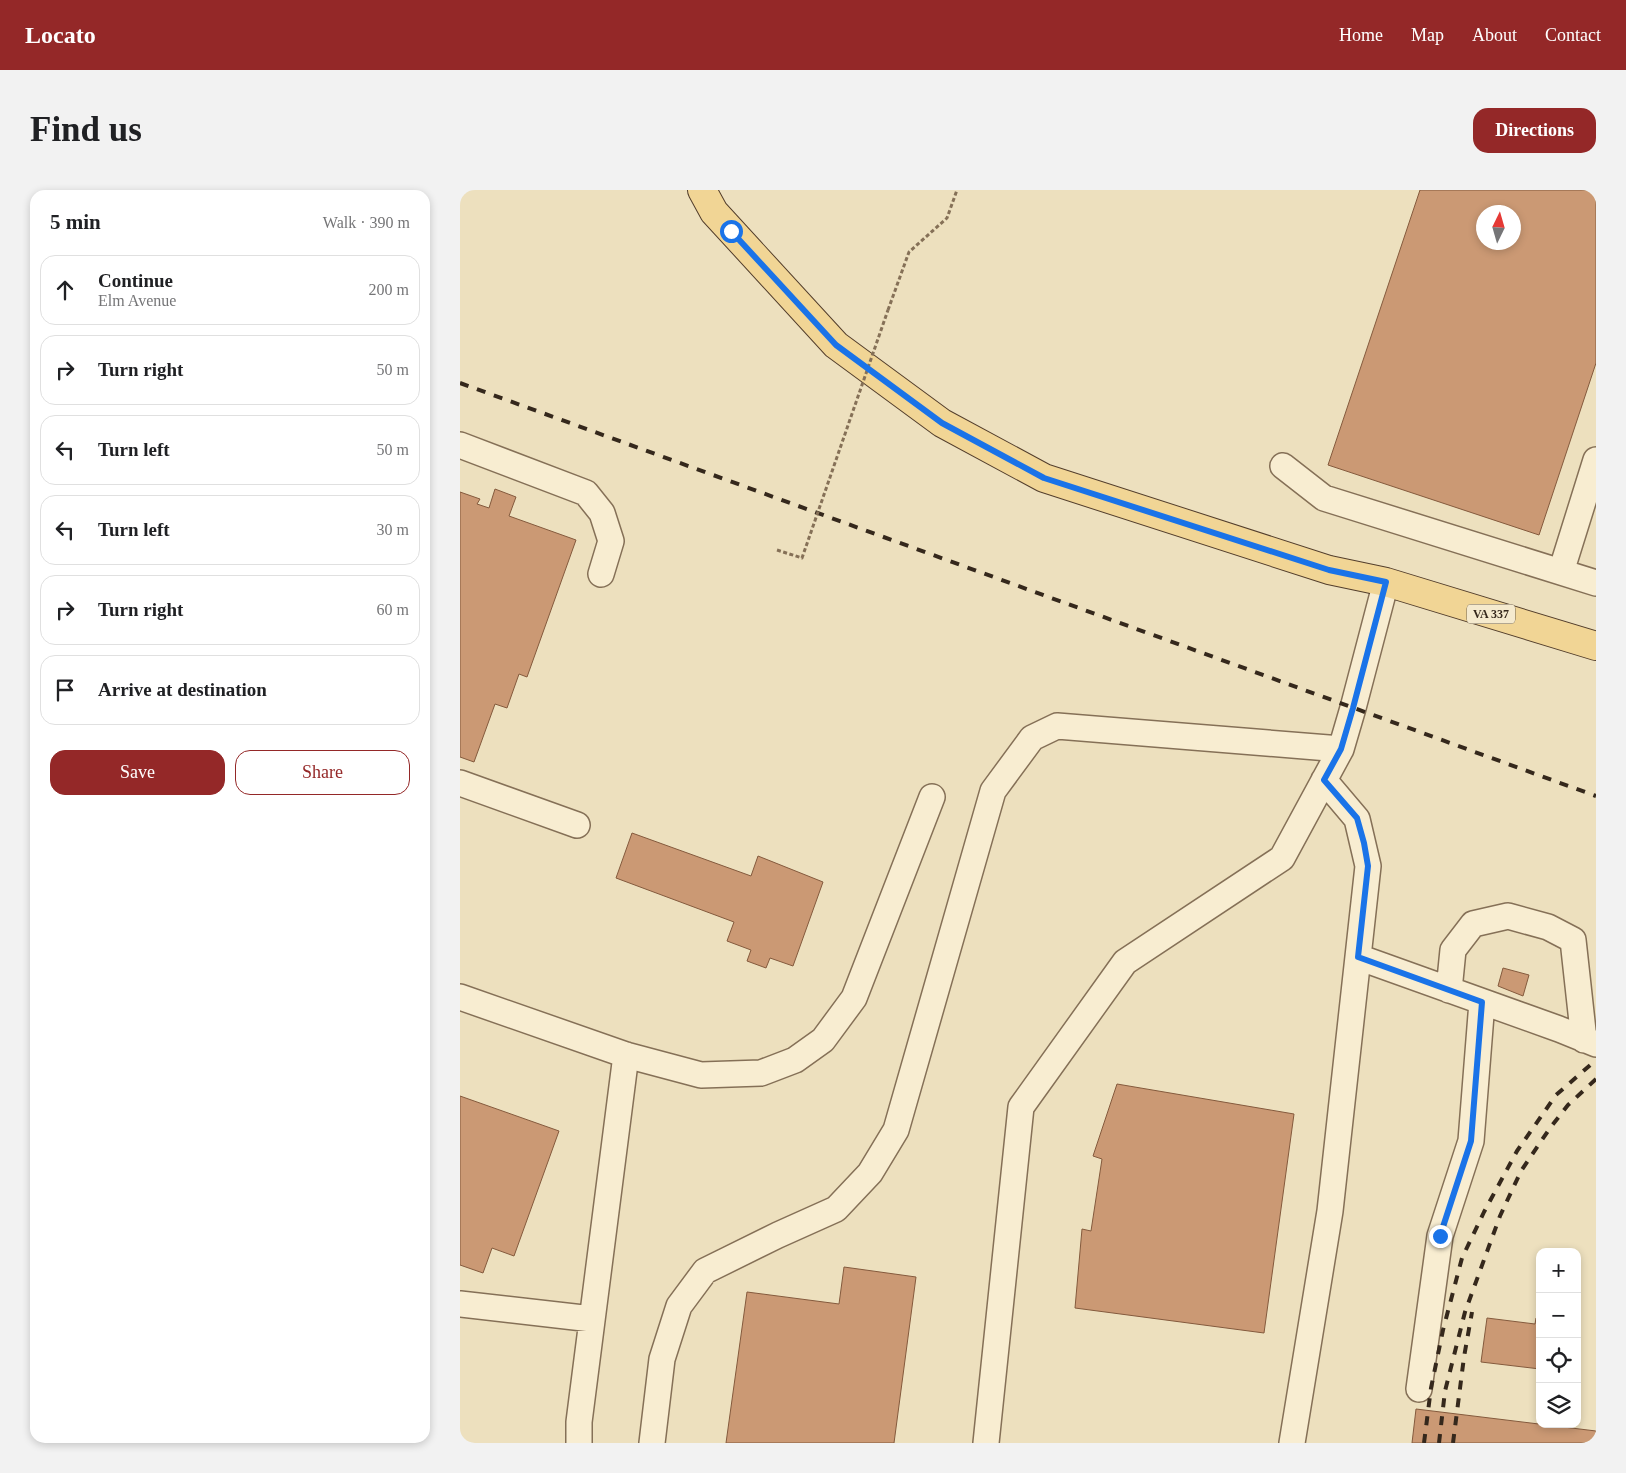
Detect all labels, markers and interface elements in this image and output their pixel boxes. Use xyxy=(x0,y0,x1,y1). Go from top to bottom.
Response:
text: Locato xyxy=(25,22,96,48)
text: Home xyxy=(1339,25,1383,45)
text: Map xyxy=(1411,25,1444,45)
text: About xyxy=(1472,25,1517,45)
text: Contact xyxy=(1545,25,1601,45)
button: Directions xyxy=(1473,108,1596,153)
text: Find us xyxy=(30,110,142,149)
north arrow xyxy=(1476,205,1521,250)
text: 5 min xyxy=(50,210,101,234)
text: Walk · 390 m xyxy=(323,214,410,231)
route start xyxy=(720,220,743,243)
text: Continue xyxy=(98,270,173,291)
icon: ahead xyxy=(51,276,79,304)
text: 200 m xyxy=(369,281,409,298)
text: Elm Avenue xyxy=(98,292,176,309)
icon: right xyxy=(51,356,79,384)
text: Turn right xyxy=(98,359,183,380)
text: 50 m xyxy=(377,361,409,378)
icon: left xyxy=(51,436,79,464)
text: Turn left xyxy=(98,439,170,460)
text: 50 m xyxy=(377,441,409,458)
icon: left xyxy=(51,516,79,544)
text: Turn left xyxy=(98,519,170,540)
text: 30 m xyxy=(377,521,409,538)
icon: right xyxy=(51,596,79,624)
text: Turn right xyxy=(98,599,183,620)
text: 60 m xyxy=(377,601,409,618)
road number: VA 337 xyxy=(1467,604,1515,624)
icon: arrive xyxy=(51,676,79,704)
text: Arrive at destination xyxy=(98,679,267,700)
button: Save xyxy=(50,750,225,795)
button: Share xyxy=(235,750,410,795)
route end xyxy=(1429,1225,1452,1248)
map controls xyxy=(1536,1248,1581,1428)
button: + xyxy=(1536,1248,1581,1293)
button: − xyxy=(1536,1293,1581,1338)
button: locate xyxy=(1536,1338,1581,1383)
button: layers xyxy=(1536,1383,1581,1428)

